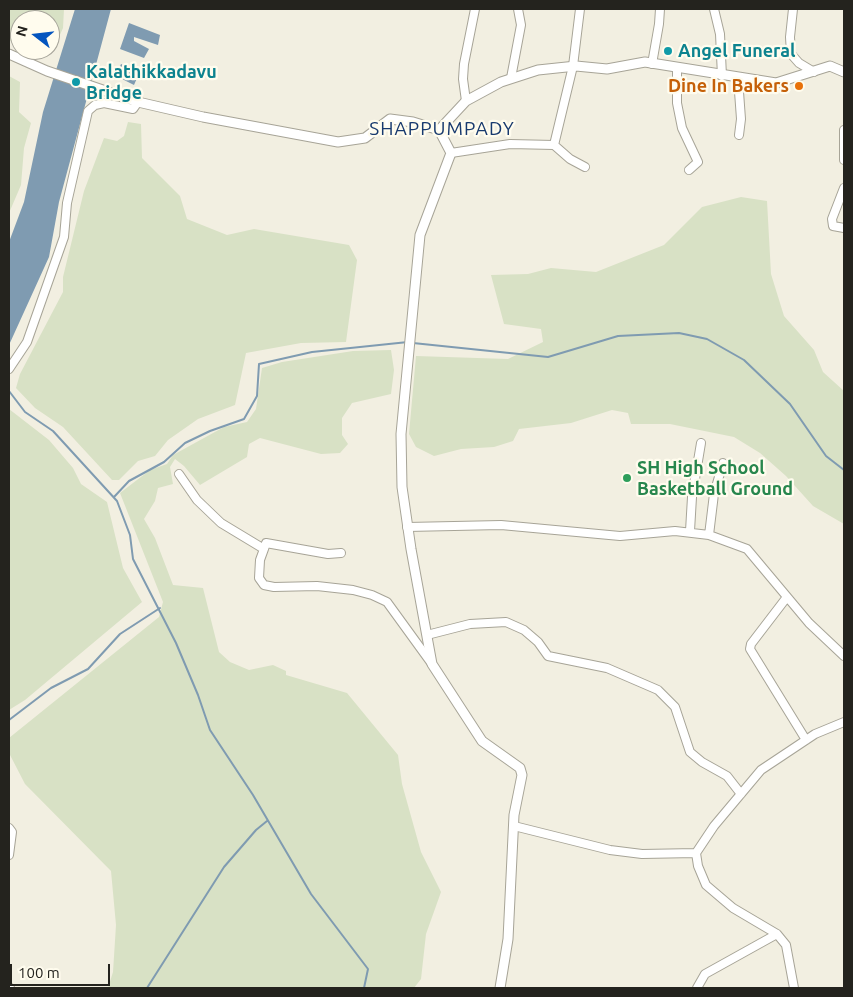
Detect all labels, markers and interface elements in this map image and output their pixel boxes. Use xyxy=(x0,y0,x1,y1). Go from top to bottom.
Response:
north arrow xyxy=(10,10,60,60)
text: N xyxy=(12,24,31,38)
place label: Angel Funeral xyxy=(678,40,796,62)
marker: Angel Funeral xyxy=(662,45,674,57)
place label: Kalathikkadavu Bridge xyxy=(86,61,217,104)
place label: Dine In Bakers xyxy=(668,75,789,97)
marker: Kalathikkadavu Bridge xyxy=(70,76,82,88)
marker: Dine In Bakers xyxy=(793,80,805,92)
district label: SHAPPUMPADY xyxy=(368,118,516,140)
place label: SH High School Basketball Ground xyxy=(637,457,793,499)
marker: SH High School Basketball Ground xyxy=(621,472,633,484)
scale bar xyxy=(12,954,112,986)
text: 100 m xyxy=(18,964,60,981)

